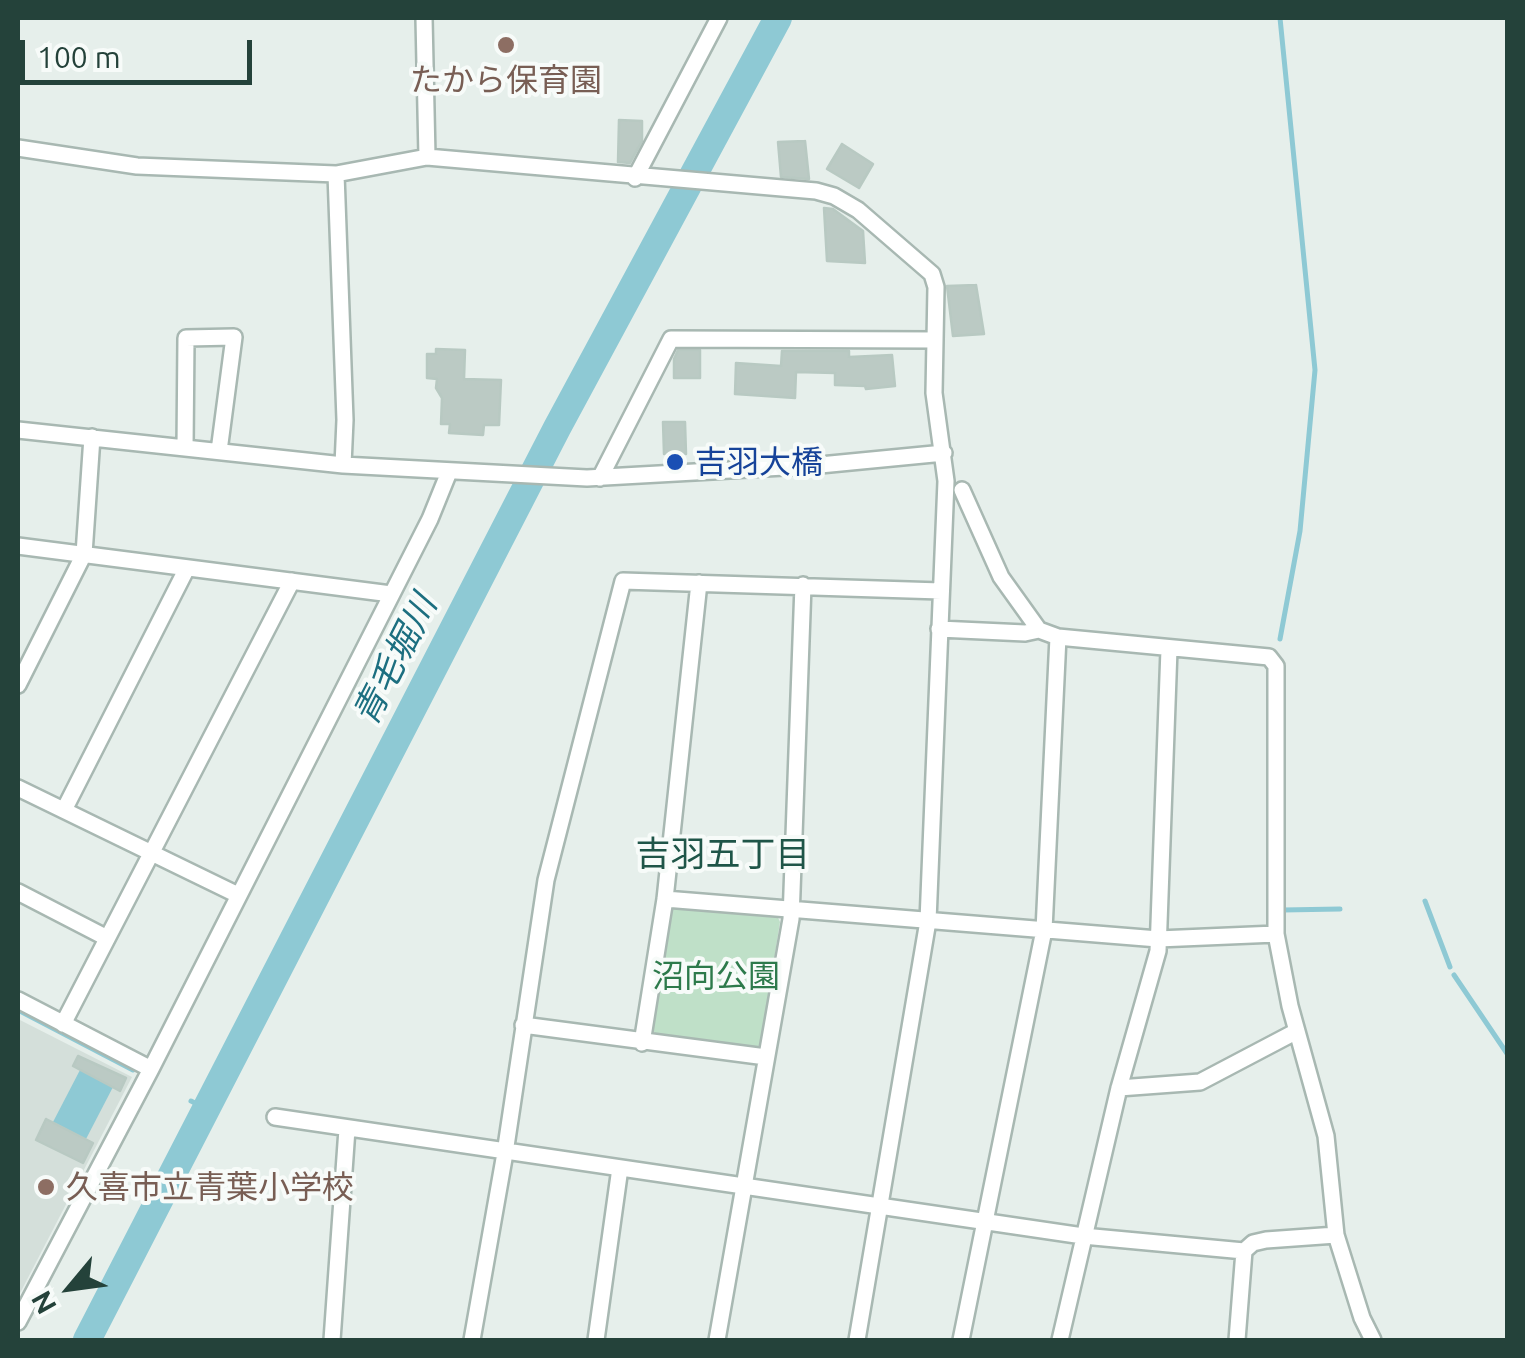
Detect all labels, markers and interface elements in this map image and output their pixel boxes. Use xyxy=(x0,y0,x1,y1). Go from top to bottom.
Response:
scale bar xyxy=(25,20,258,82)
marker: たから保育園 xyxy=(495,34,517,56)
text: 100 m xyxy=(37,40,121,74)
place label: たから保育園 xyxy=(410,61,602,99)
place label: 吉羽大橋 xyxy=(695,443,823,481)
marker: 吉羽大橋 xyxy=(664,451,686,473)
water label: 青毛堀川 xyxy=(345,588,445,732)
district label: 吉羽五丁目 xyxy=(636,833,810,875)
park label: 沼向公園 xyxy=(652,957,780,995)
place label: 久喜市立青葉小学校 xyxy=(66,1168,354,1206)
marker: 久喜市立青葉小学校 xyxy=(35,1176,57,1198)
north arrow xyxy=(20,1238,120,1338)
text: N xyxy=(25,1286,62,1319)

